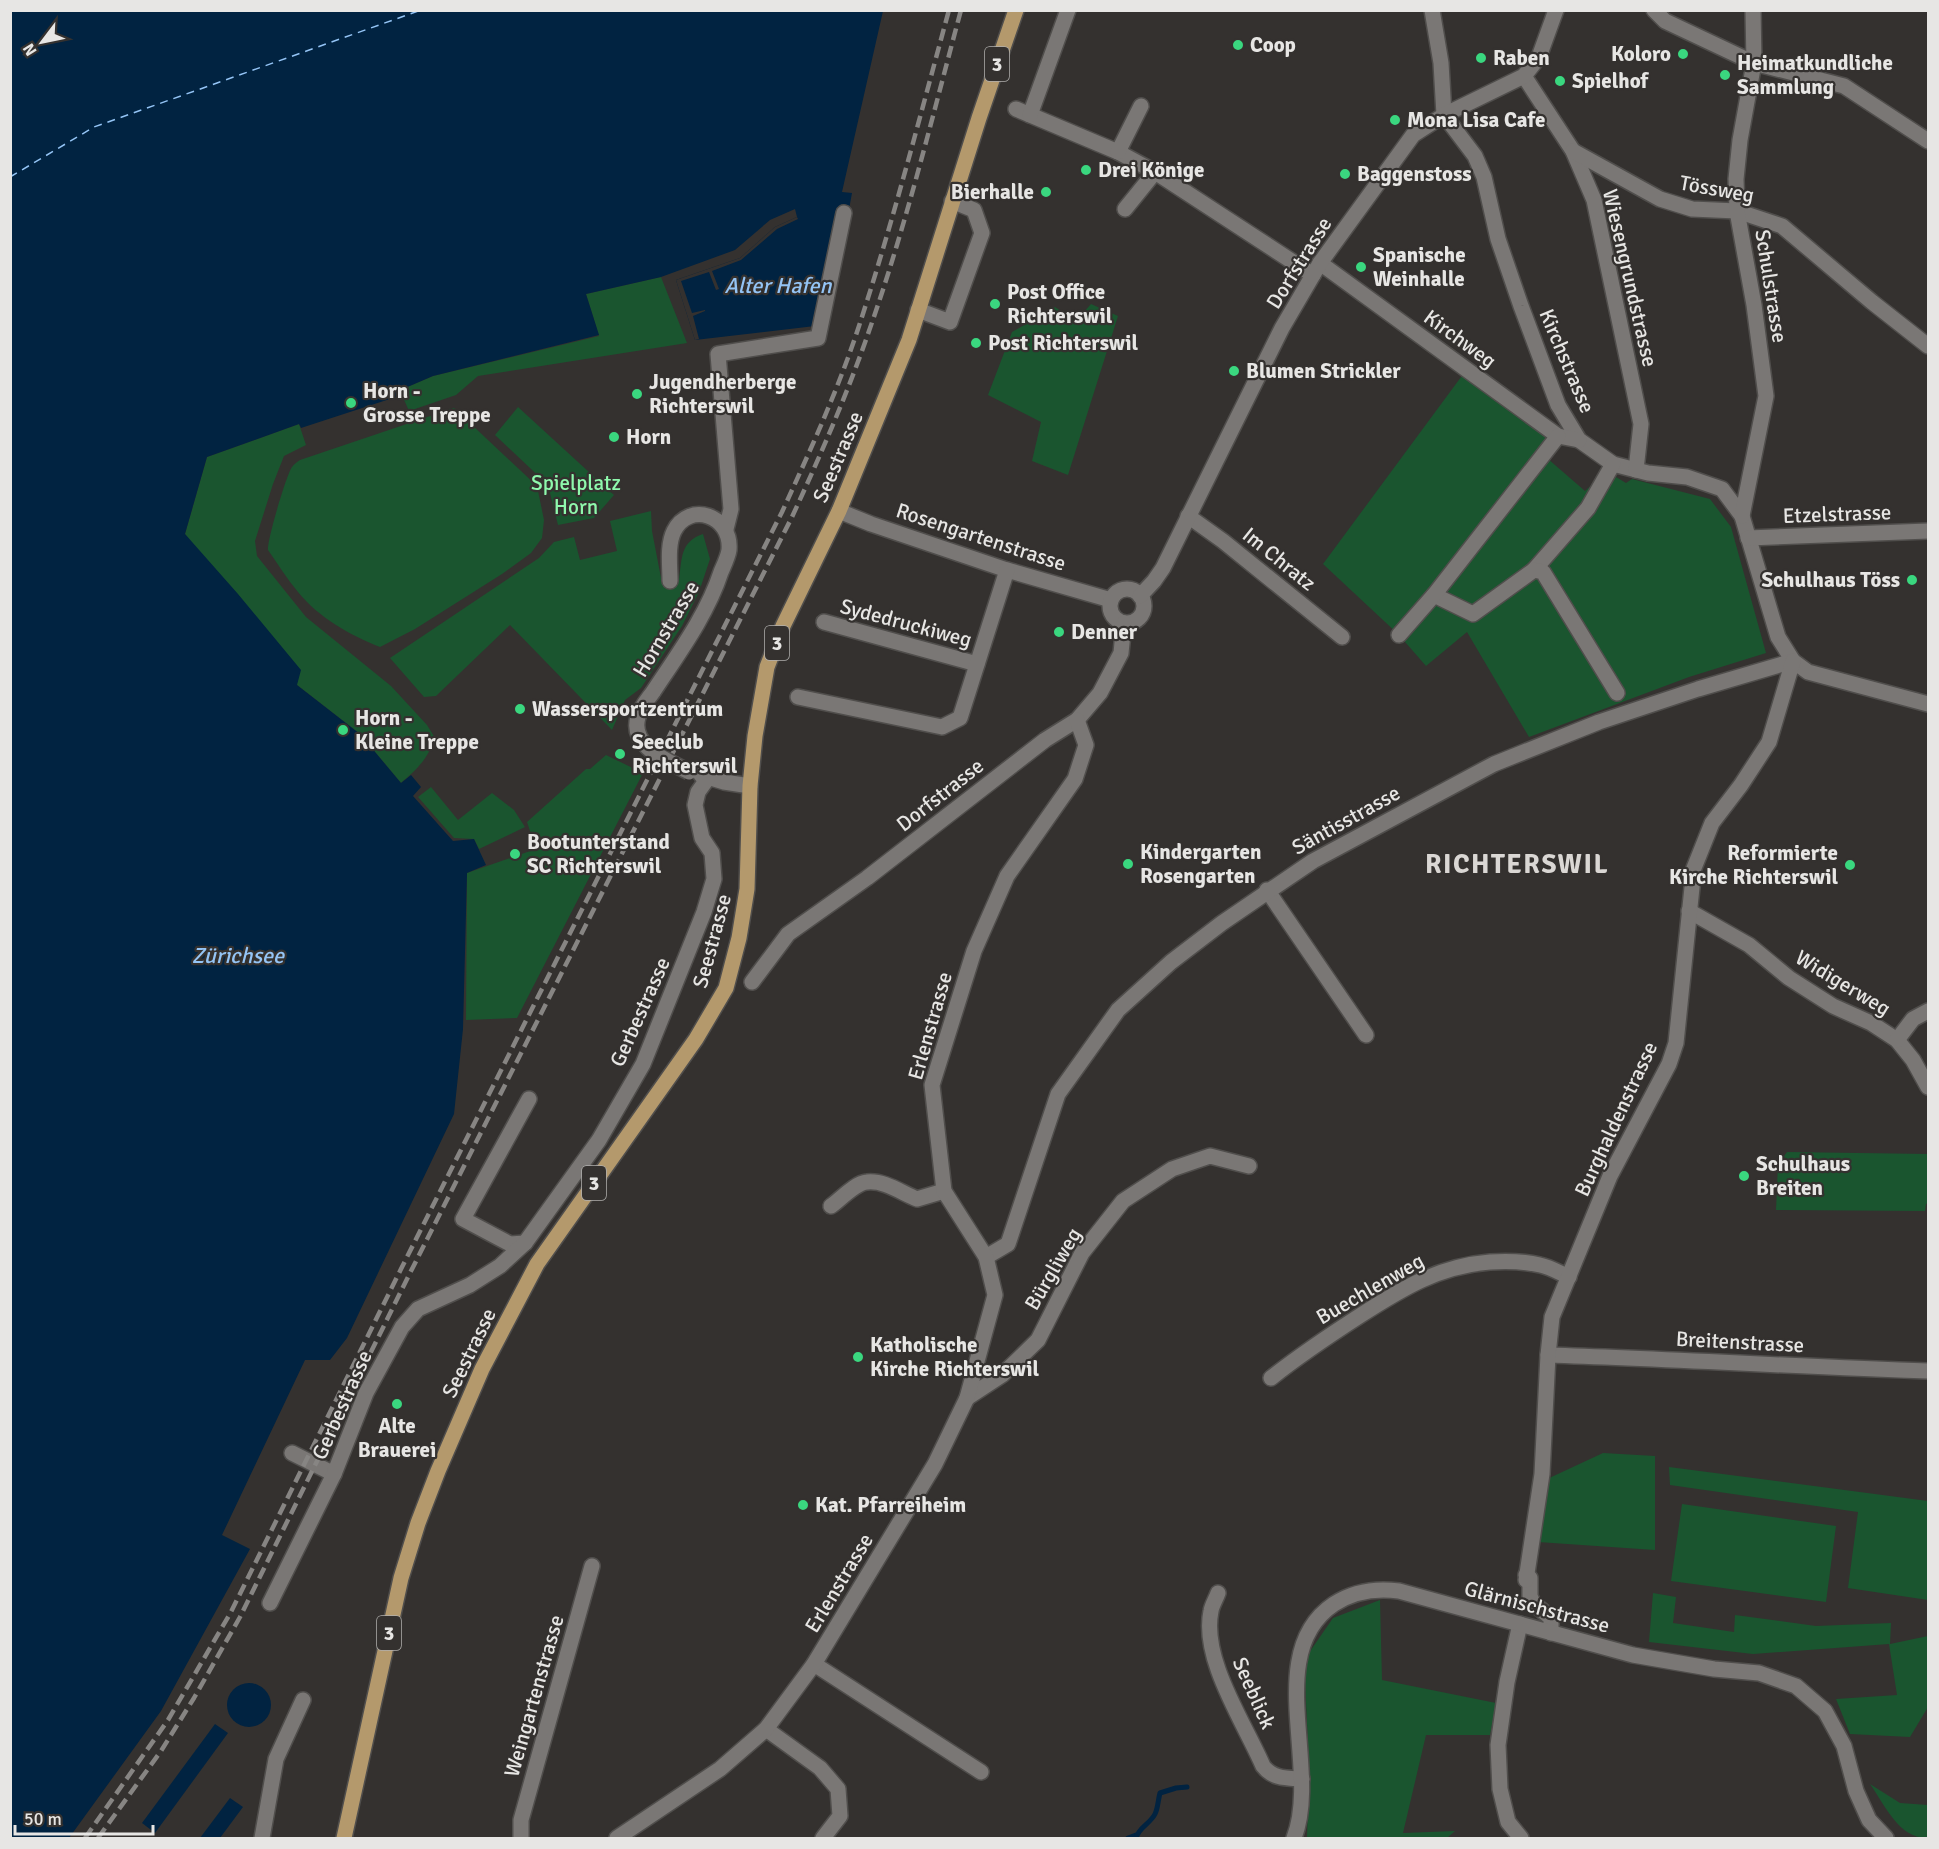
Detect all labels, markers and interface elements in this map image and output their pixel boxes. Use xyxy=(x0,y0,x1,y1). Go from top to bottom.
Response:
north arrow xyxy=(12,12,72,72)
place label: Coop xyxy=(1250,32,1296,58)
marker: Coop xyxy=(1231,38,1245,52)
text: N xyxy=(19,39,42,59)
place label: Koloro xyxy=(1611,41,1671,67)
place label: Raben xyxy=(1493,45,1550,71)
road number: 3 xyxy=(985,47,1009,81)
marker: Koloro xyxy=(1676,47,1690,61)
place label: Heimatkundliche Sammlung xyxy=(1737,50,1893,100)
marker: Raben xyxy=(1474,51,1488,65)
place label: Spielhof xyxy=(1572,68,1650,94)
marker: Heimatkundliche Sammlung xyxy=(1718,68,1732,82)
marker: Spielhof xyxy=(1553,74,1567,88)
place label: Mona Lisa Cafe xyxy=(1407,107,1545,133)
marker: Mona Lisa Cafe xyxy=(1388,113,1402,127)
place label: Drei Könige xyxy=(1098,157,1205,183)
place label: Baggenstoss xyxy=(1357,161,1472,187)
marker: Drei Könige xyxy=(1079,163,1093,177)
marker: Baggenstoss xyxy=(1338,167,1352,181)
street label: Tössweg xyxy=(1678,170,1756,208)
place label: Bierhalle xyxy=(951,179,1034,205)
marker: Bierhalle xyxy=(1039,185,1053,199)
street label: Wiesengrundstrasse xyxy=(1597,187,1663,369)
street label: Dorfstrasse xyxy=(1261,212,1337,314)
street label: Schulstrasse xyxy=(1749,228,1793,344)
place label: Spanische Weinhalle xyxy=(1373,242,1466,292)
marker: Spanische Weinhalle xyxy=(1354,260,1368,274)
water label: Alter Hafen xyxy=(725,272,832,299)
place label: Post Office Richterswil xyxy=(1007,279,1113,329)
marker: Post Office Richterswil xyxy=(988,297,1002,311)
street label: Kirchweg xyxy=(1419,304,1501,374)
street label: Kirchstrasse xyxy=(1533,305,1601,417)
place label: Post Richterswil xyxy=(988,330,1138,356)
marker: Post Richterswil xyxy=(969,336,983,350)
place label: Blumen Strickler xyxy=(1246,358,1401,384)
marker: Blumen Strickler xyxy=(1227,364,1241,378)
place label: Jugendherberge Richterswil xyxy=(649,369,797,419)
place label: Horn - Grosse Treppe xyxy=(363,378,491,428)
marker: Jugendherberge Richterswil xyxy=(630,387,644,401)
marker: Horn - Grosse Treppe xyxy=(344,396,358,410)
street label: Seestrasse xyxy=(807,408,869,506)
place label: Horn xyxy=(626,424,671,450)
marker: Horn xyxy=(607,430,621,444)
park label: Spielplatz Horn xyxy=(531,470,621,520)
street label: Rosengartenstrasse xyxy=(893,497,1069,577)
street label: Etzelstrasse xyxy=(1782,499,1892,529)
street label: Im Chratz xyxy=(1237,522,1321,596)
place label: Schulhaus Töss xyxy=(1761,567,1900,593)
marker: Schulhaus Töss xyxy=(1905,573,1919,587)
street label: Hornstrasse xyxy=(627,576,705,682)
street label: Sydedruckiweg xyxy=(837,593,975,653)
place label: Denner xyxy=(1071,619,1138,645)
marker: Denner xyxy=(1052,625,1066,639)
road number: 3 xyxy=(765,626,789,660)
place label: Wassersportzentrum xyxy=(532,696,723,722)
marker: Wassersportzentrum xyxy=(513,702,527,716)
place label: Horn - Kleine Treppe xyxy=(355,705,479,755)
marker: Horn - Kleine Treppe xyxy=(336,723,350,737)
place label: Seeclub Richterswil xyxy=(632,729,738,779)
marker: Seeclub Richterswil xyxy=(613,747,627,761)
street label: Dorfstrasse xyxy=(891,753,989,837)
street label: Säntisstrasse xyxy=(1287,780,1405,860)
place label: Bootunterstand SC Richterswil xyxy=(527,829,670,879)
place label: Kindergarten Rosengarten xyxy=(1140,839,1261,889)
place label: Reformierte Kirche Richterswil xyxy=(1669,840,1838,890)
marker: Bootunterstand SC Richterswil xyxy=(508,847,522,861)
district label: RICHTERSWIL xyxy=(1425,848,1609,881)
marker: Kindergarten Rosengarten xyxy=(1121,857,1135,871)
marker: Reformierte Kirche Richterswil xyxy=(1843,858,1857,872)
street label: Seestrasse xyxy=(687,891,737,991)
water label: Zürichsee xyxy=(192,942,285,969)
street label: Widigerweg xyxy=(1791,944,1895,1022)
street label: Gerbestrasse xyxy=(604,953,676,1071)
street label: Erlenstrasse xyxy=(902,969,958,1083)
street label: Burghaldenstrasse xyxy=(1569,1038,1663,1200)
place label: Schulhaus Breiten xyxy=(1756,1151,1850,1201)
road number: 3 xyxy=(582,1166,606,1200)
marker: Schulhaus Breiten xyxy=(1737,1169,1751,1183)
street label: Bürgliweg xyxy=(1019,1223,1087,1315)
street label: Buechlenweg xyxy=(1312,1248,1428,1330)
street label: Seestrasse xyxy=(436,1304,502,1402)
street label: Breitenstrasse xyxy=(1675,1326,1805,1358)
place label: Katholische Kirche Richterswil xyxy=(870,1332,1040,1382)
street label: Gerbestrasse xyxy=(306,1346,378,1464)
marker: Katholische Kirche Richterswil xyxy=(851,1350,865,1364)
marker: Alte Brauerei xyxy=(390,1397,404,1411)
place label: Alte Brauerei xyxy=(358,1413,436,1463)
place label: Kat. Pfarreiheim xyxy=(815,1492,966,1518)
marker: Kat. Pfarreiheim xyxy=(796,1498,810,1512)
street label: Erlenstrasse xyxy=(799,1529,879,1637)
street label: Glärnischstrasse xyxy=(1461,1575,1613,1639)
street label: Weingartenstrasse xyxy=(498,1612,570,1780)
road number: 3 xyxy=(377,1616,401,1650)
street label: Seeblick xyxy=(1227,1653,1282,1733)
scale bar xyxy=(15,1798,153,1836)
text: 50 m xyxy=(24,1808,62,1830)

